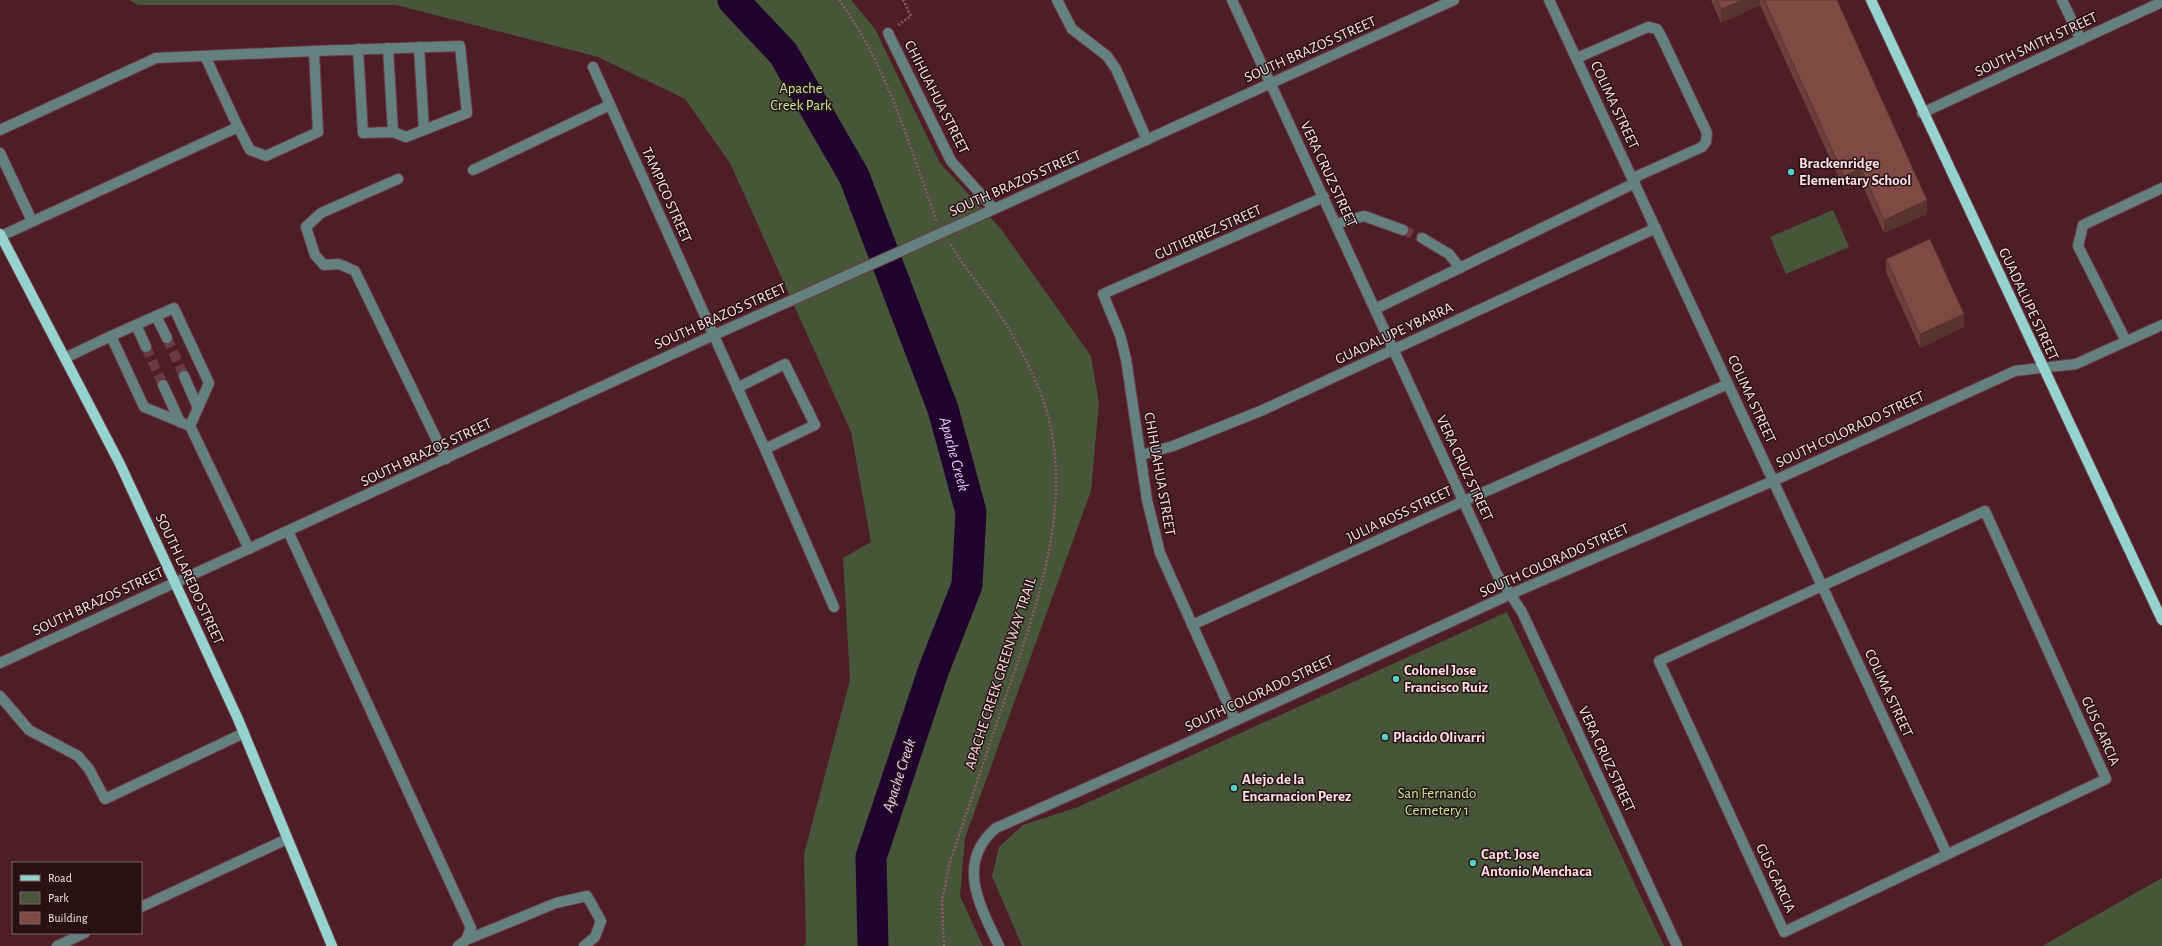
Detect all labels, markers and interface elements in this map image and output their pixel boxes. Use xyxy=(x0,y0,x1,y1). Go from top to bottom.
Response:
street label: SOUTH SMITH STREET xyxy=(1973,9,2100,79)
street label: SOUTH BRAZOS STREET xyxy=(1242,13,1379,85)
street label: CHIHUAHUA STREET xyxy=(901,38,972,157)
street label: COLIMA STREET xyxy=(1588,59,1642,152)
park label: Apache Creek Park xyxy=(770,81,832,113)
street label: VERA CRUZ STREET xyxy=(1297,119,1360,230)
street label: TAMPICO STREET xyxy=(639,145,695,246)
street label: SOUTH BRAZOS STREET xyxy=(947,147,1084,219)
place label: Brackenridge Elementary School xyxy=(1799,156,1911,188)
marker: Brackenridge Elementary School xyxy=(1786,167,1796,177)
street label: GUTIERREZ STREET xyxy=(1152,202,1265,263)
street label: GUADALUPE STREET xyxy=(1996,246,2061,363)
street label: SOUTH BRAZOS STREET xyxy=(652,280,789,352)
street label: GUADALUPE YBARRA xyxy=(1333,299,1456,367)
street label: COLIMA STREET xyxy=(1725,353,1779,446)
street label: SOUTH COLORADO STREET xyxy=(1774,388,1927,470)
street label: CHIHUAHUA STREET xyxy=(1141,411,1178,538)
street label: VERA CRUZ STREET xyxy=(1433,413,1496,524)
water label: Apache Creek xyxy=(936,414,972,493)
street label: SOUTH BRAZOS STREET xyxy=(358,415,495,489)
street label: JULIA ROSS STREET xyxy=(1344,483,1455,545)
street label: SOUTH LAREDO STREET xyxy=(153,511,227,648)
street label: SOUTH COLORADO STREET xyxy=(1477,520,1632,600)
street label: SOUTH BRAZOS STREET xyxy=(30,564,167,638)
street label: APACHE CREEK GREENWAY TRAIL xyxy=(962,575,1039,771)
street label: COLIMA STREET xyxy=(1862,647,1916,740)
street label: SOUTH COLORADO STREET xyxy=(1183,652,1336,734)
place label: Colonel Jose Francisco Ruiz xyxy=(1404,663,1488,695)
marker: Colonel Jose Francisco Ruiz xyxy=(1391,674,1401,684)
street label: GUS GARCIA xyxy=(2079,694,2123,768)
street label: VERA CRUZ STREET xyxy=(1575,704,1638,815)
place label: Placido Olivarri xyxy=(1393,730,1485,745)
marker: Placido Olivarri xyxy=(1380,732,1390,742)
water label: Apache Creek xyxy=(879,737,919,815)
place label: Alejo de la Encarnacion Perez xyxy=(1242,772,1351,804)
marker: Alejo de la Encarnacion Perez xyxy=(1229,783,1239,793)
park label: San Fernando Cemetery 1 xyxy=(1398,786,1476,818)
street label: GUS GARCIA xyxy=(1753,841,1798,915)
place label: Capt. Jose Antonio Menchaca xyxy=(1481,847,1592,879)
marker: Capt. Jose Antonio Menchaca xyxy=(1468,858,1478,868)
legend xyxy=(12,862,142,934)
text: Road xyxy=(48,872,72,884)
text: Park xyxy=(48,892,69,904)
text: Building xyxy=(48,912,88,924)

